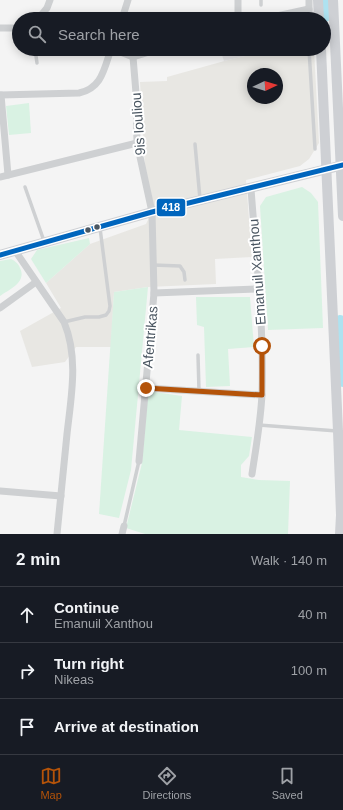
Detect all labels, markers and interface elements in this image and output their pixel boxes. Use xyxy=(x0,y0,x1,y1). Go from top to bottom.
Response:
search box xyxy=(12,12,331,56)
icon: search xyxy=(26,23,48,45)
text: Search here xyxy=(58,26,140,43)
north arrow xyxy=(247,68,283,104)
street label: 9is Iouliou xyxy=(128,92,148,156)
line badge: 418 xyxy=(156,198,186,217)
text: 418 xyxy=(162,201,180,213)
street label: Emanuil Xanthou xyxy=(245,218,269,326)
unlabelled marker xyxy=(92,222,102,232)
unlabelled marker xyxy=(83,225,93,235)
street label: Afentrikas xyxy=(139,305,161,369)
route start xyxy=(253,337,271,355)
route end xyxy=(137,379,155,397)
text: 2 min xyxy=(16,550,60,569)
text: Walk · 140 m xyxy=(251,553,327,568)
text: Continue xyxy=(54,599,119,616)
icon: ahead xyxy=(16,604,38,626)
text: 40 m xyxy=(298,607,327,622)
text: Emanuil Xanthou xyxy=(54,616,153,631)
text: Turn right xyxy=(54,655,124,672)
icon: right xyxy=(16,660,38,682)
text: 100 m xyxy=(291,663,327,678)
text: Nikeas xyxy=(54,672,94,687)
icon: arrive xyxy=(16,716,38,738)
text: Arrive at destination xyxy=(54,718,199,735)
tab: Map xyxy=(40,765,62,801)
tab: Directions xyxy=(142,765,191,801)
tab: Saved xyxy=(272,765,303,801)

